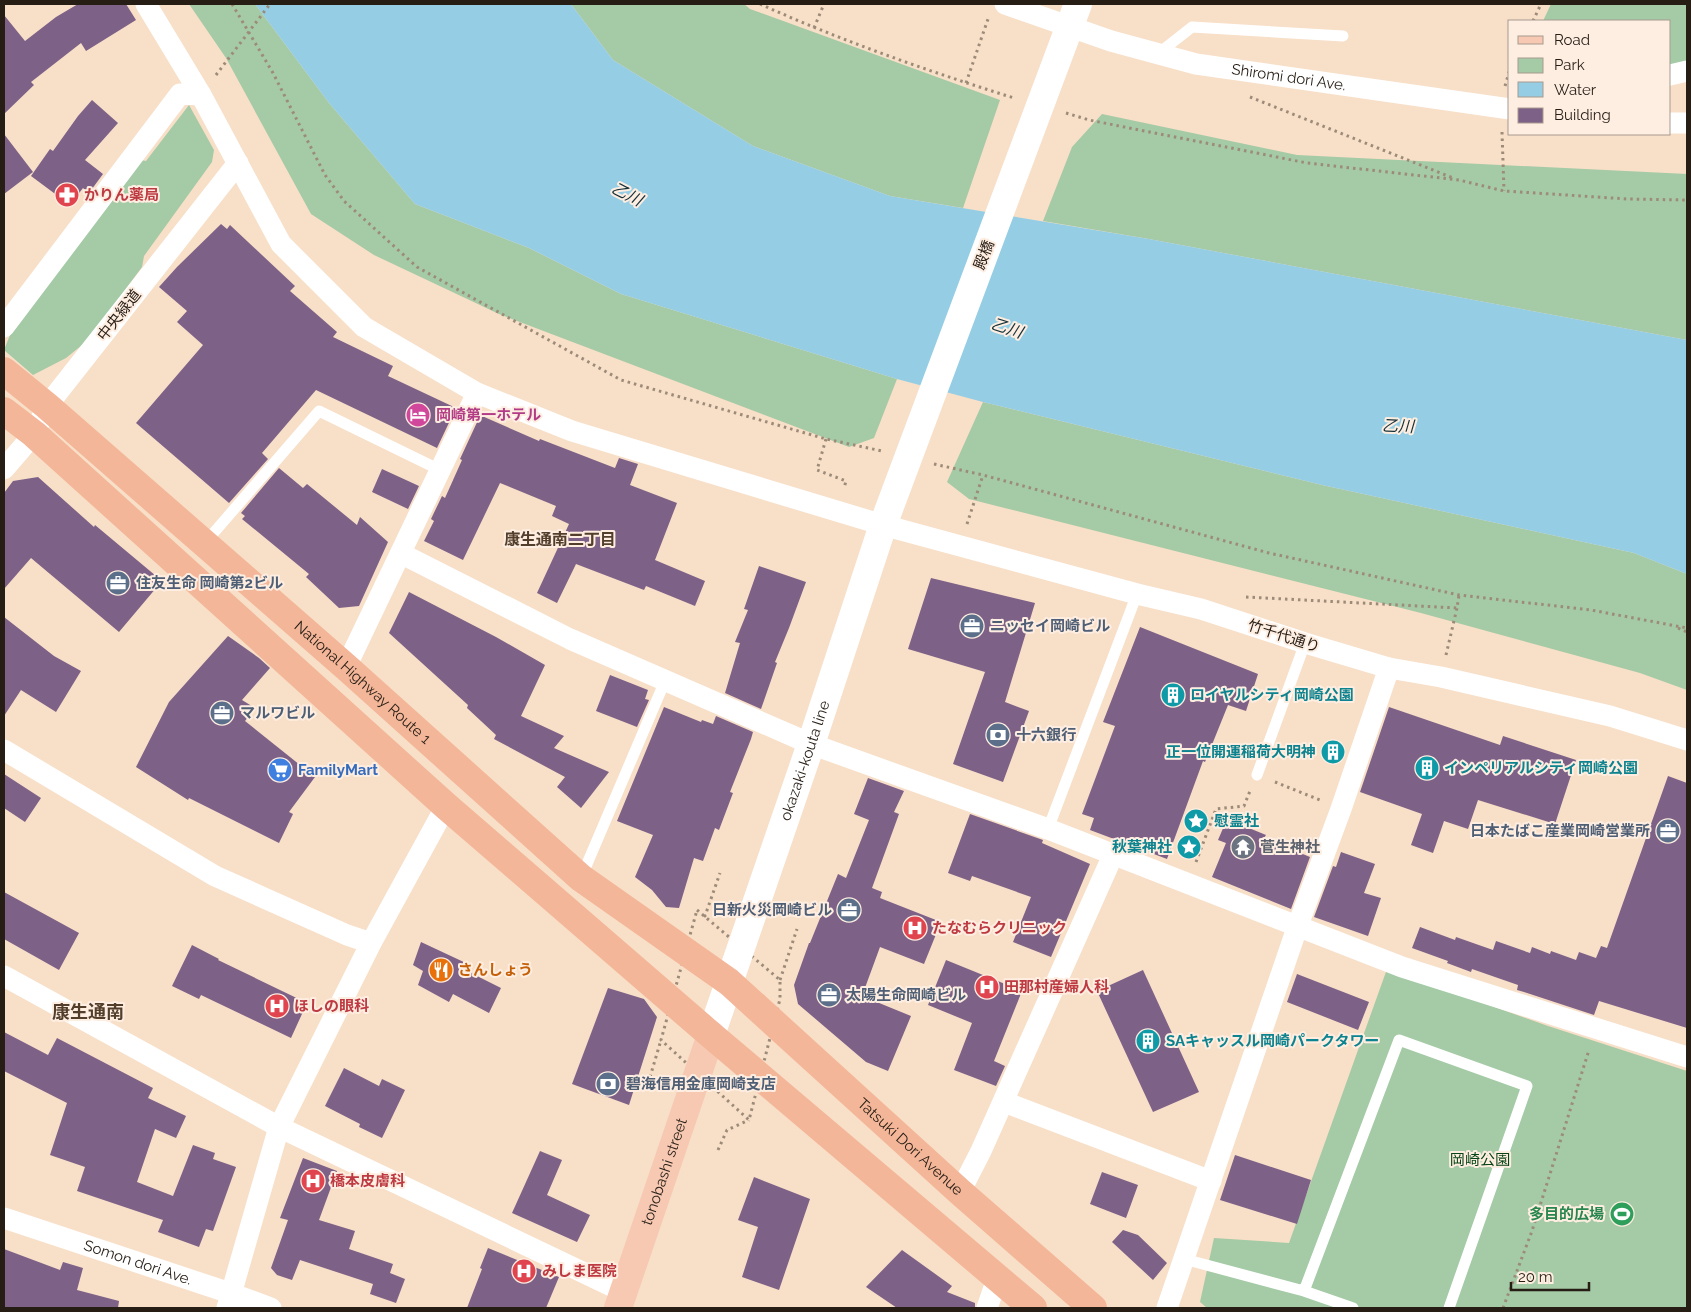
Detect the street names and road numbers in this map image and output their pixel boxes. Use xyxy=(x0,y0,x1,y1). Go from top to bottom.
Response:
street label: Shiromi dori Ave. xyxy=(1230,60,1347,94)
street label: 殿橋 xyxy=(970,238,998,272)
street label: 中央緑道 xyxy=(93,286,145,344)
street label: 竹千代通り xyxy=(1246,616,1322,656)
street label: National Highway Route 1 xyxy=(291,617,435,748)
street label: okazaki-kouta line xyxy=(776,698,834,823)
street label: Tatsuki Dori Avenue xyxy=(854,1094,967,1199)
street label: tonobashi street xyxy=(638,1116,691,1228)
street label: Somon dori Ave. xyxy=(82,1236,194,1289)

